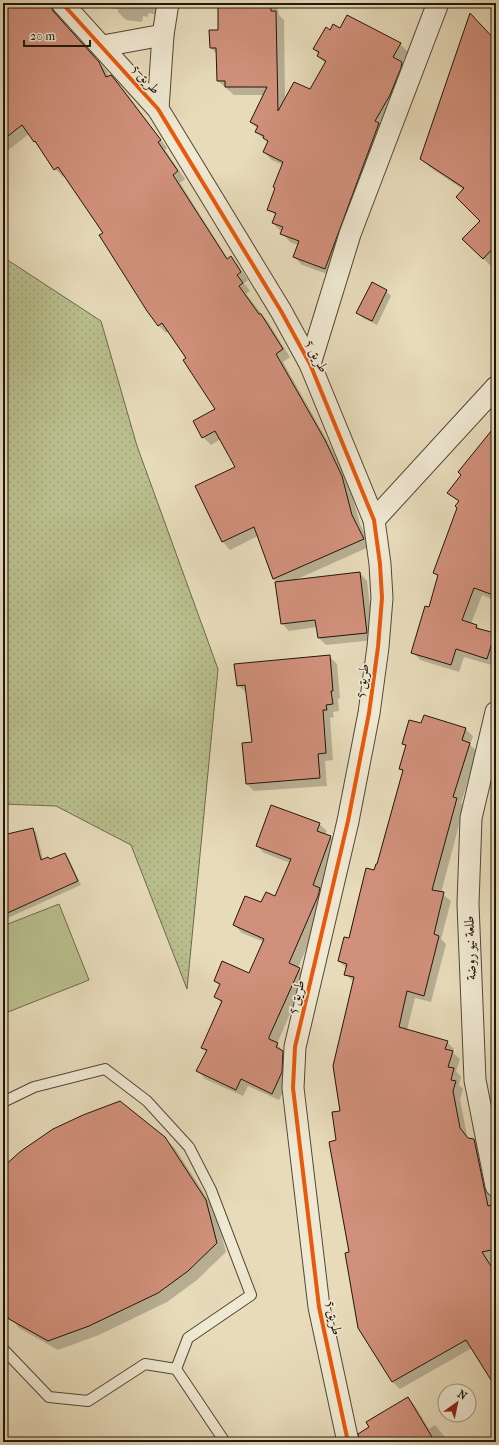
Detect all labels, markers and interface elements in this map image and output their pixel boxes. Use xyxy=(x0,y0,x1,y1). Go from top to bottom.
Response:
scale bar xyxy=(24,22,90,48)
text: 20 m xyxy=(30,29,55,43)
street label: طريق 5 xyxy=(128,60,164,98)
street label: طريق 5 xyxy=(302,337,332,375)
street label: طريق 5 xyxy=(351,663,373,699)
street label: طلعة نيو روضة xyxy=(460,915,480,980)
street label: طريق 5 xyxy=(284,978,308,1016)
street label: طريق 5 xyxy=(322,1299,346,1337)
north arrow xyxy=(437,1383,477,1423)
text: N xyxy=(455,1387,470,1403)

